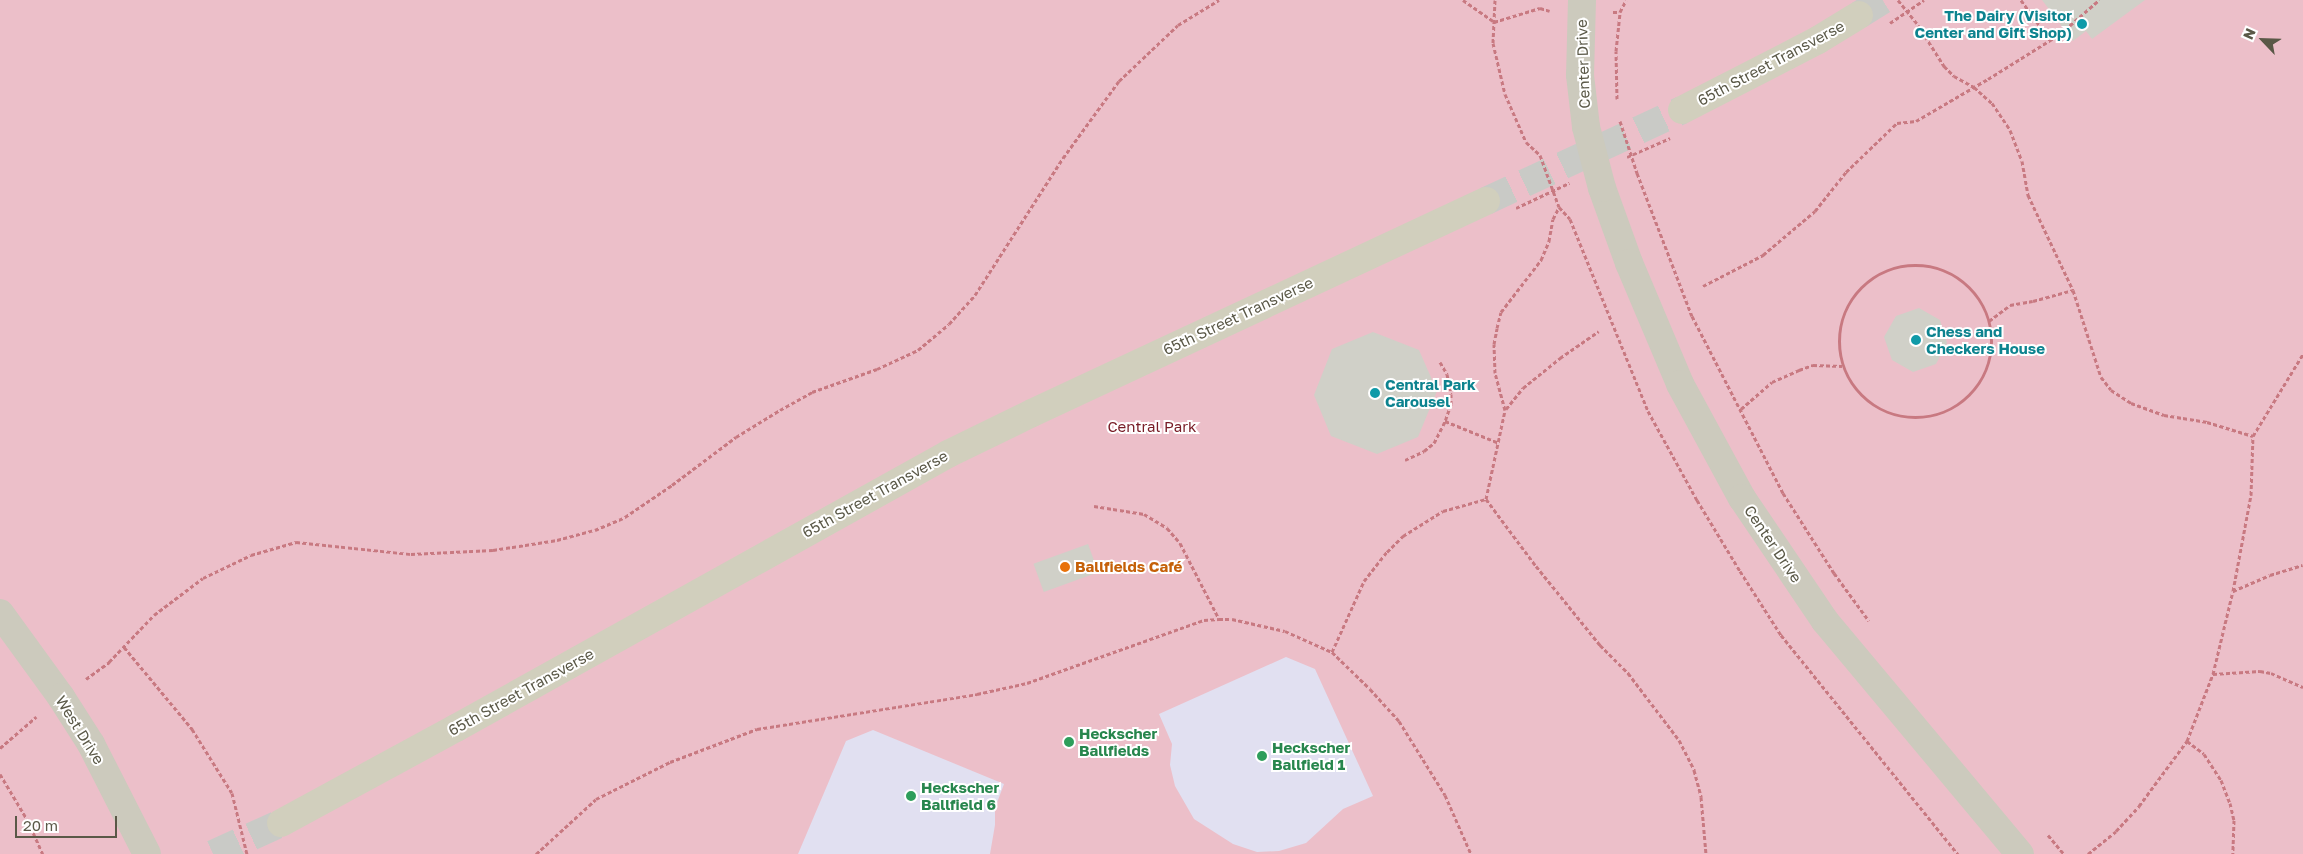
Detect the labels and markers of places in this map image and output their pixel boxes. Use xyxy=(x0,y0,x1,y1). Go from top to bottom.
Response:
place label: The Dairy (Visitor Center and Gift Shop) xyxy=(1915,6,2072,41)
marker: The Dairy (Visitor Center and Gift Shop) xyxy=(2076,18,2088,30)
place label: Chess and Checkers House xyxy=(1926,322,2045,357)
marker: Chess and Checkers House xyxy=(1910,334,1922,346)
place label: Central Park Carousel xyxy=(1385,375,1476,410)
marker: Central Park Carousel xyxy=(1369,387,1381,399)
place label: Ballfields Café xyxy=(1075,558,1182,576)
marker: Ballfields Café xyxy=(1059,561,1071,573)
place label: Heckscher Ballfields xyxy=(1079,724,1157,759)
marker: Heckscher Ballfields xyxy=(1063,736,1075,748)
place label: Heckscher Ballfield 1 xyxy=(1272,738,1350,773)
marker: Heckscher Ballfield 1 xyxy=(1256,750,1268,762)
place label: Heckscher Ballfield 6 xyxy=(921,778,999,813)
marker: Heckscher Ballfield 6 xyxy=(905,790,917,802)

